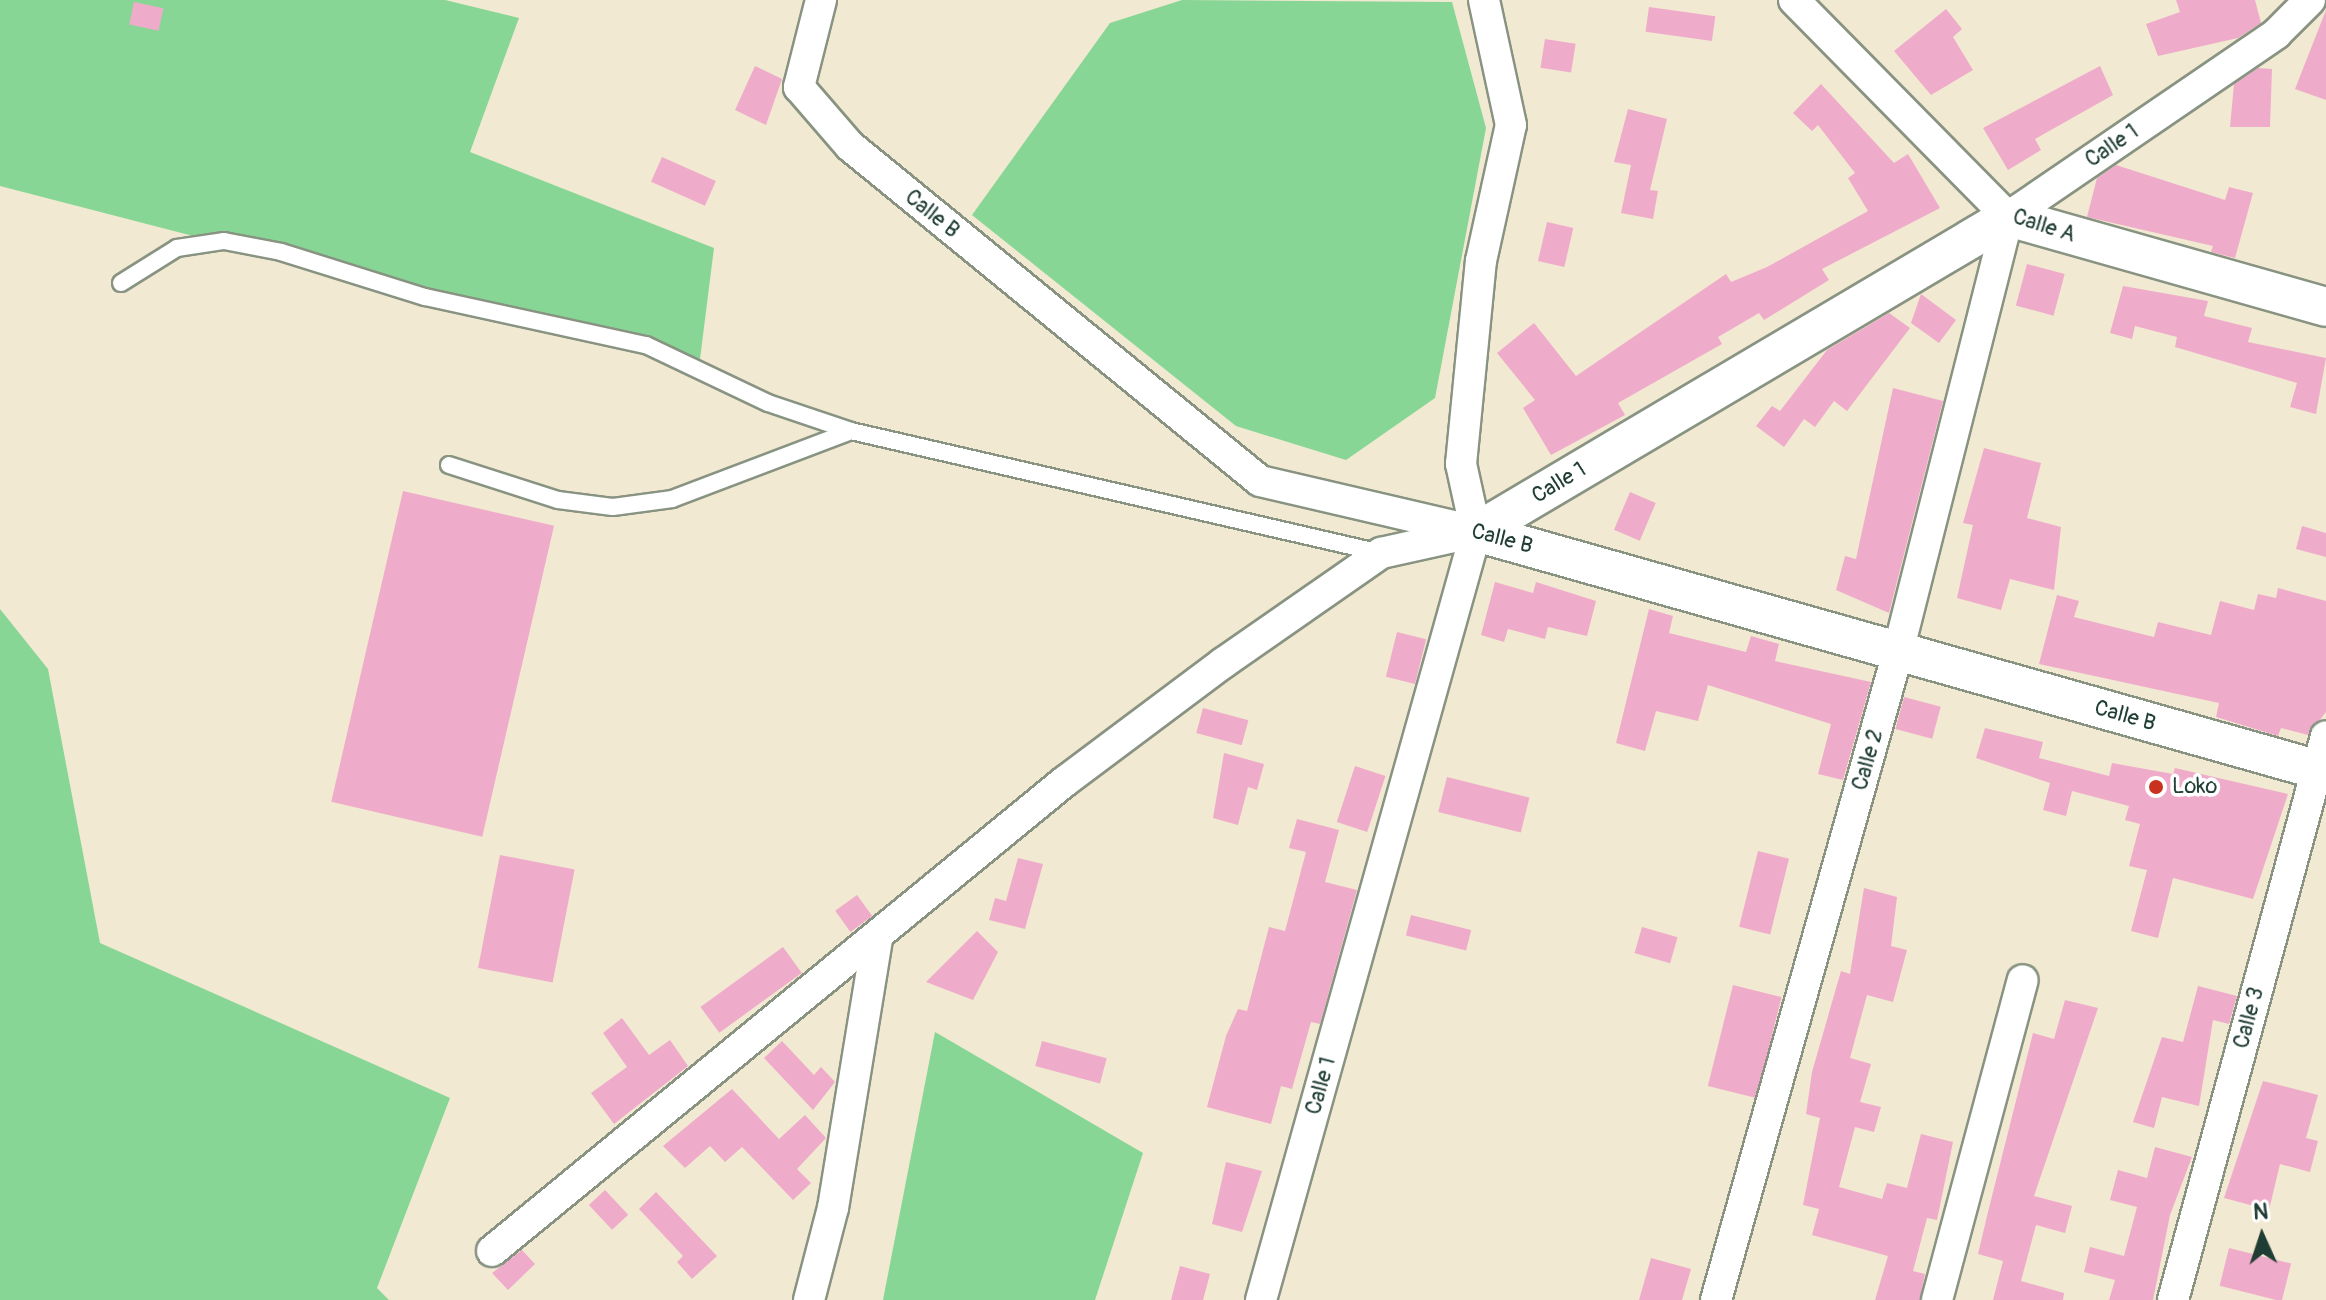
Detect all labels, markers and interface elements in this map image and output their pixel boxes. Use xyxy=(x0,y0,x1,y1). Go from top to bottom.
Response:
street label: Calle 1 xyxy=(2080,119,2144,173)
street label: Calle B xyxy=(899,184,965,244)
street label: Calle A xyxy=(2009,204,2079,248)
street label: Calle 1 xyxy=(1527,457,1591,509)
street label: Calle B xyxy=(1468,518,1536,560)
street label: Calle B xyxy=(2091,695,2159,737)
street label: Calle 2 xyxy=(1847,726,1889,794)
place label: Loko xyxy=(2172,774,2217,800)
marker: Loko xyxy=(2147,778,2165,796)
street label: Calle 3 xyxy=(2228,985,2270,1051)
street label: Calle 1 xyxy=(1300,1054,1342,1118)
north arrow xyxy=(2222,1196,2302,1276)
text: N xyxy=(2253,1198,2269,1226)

